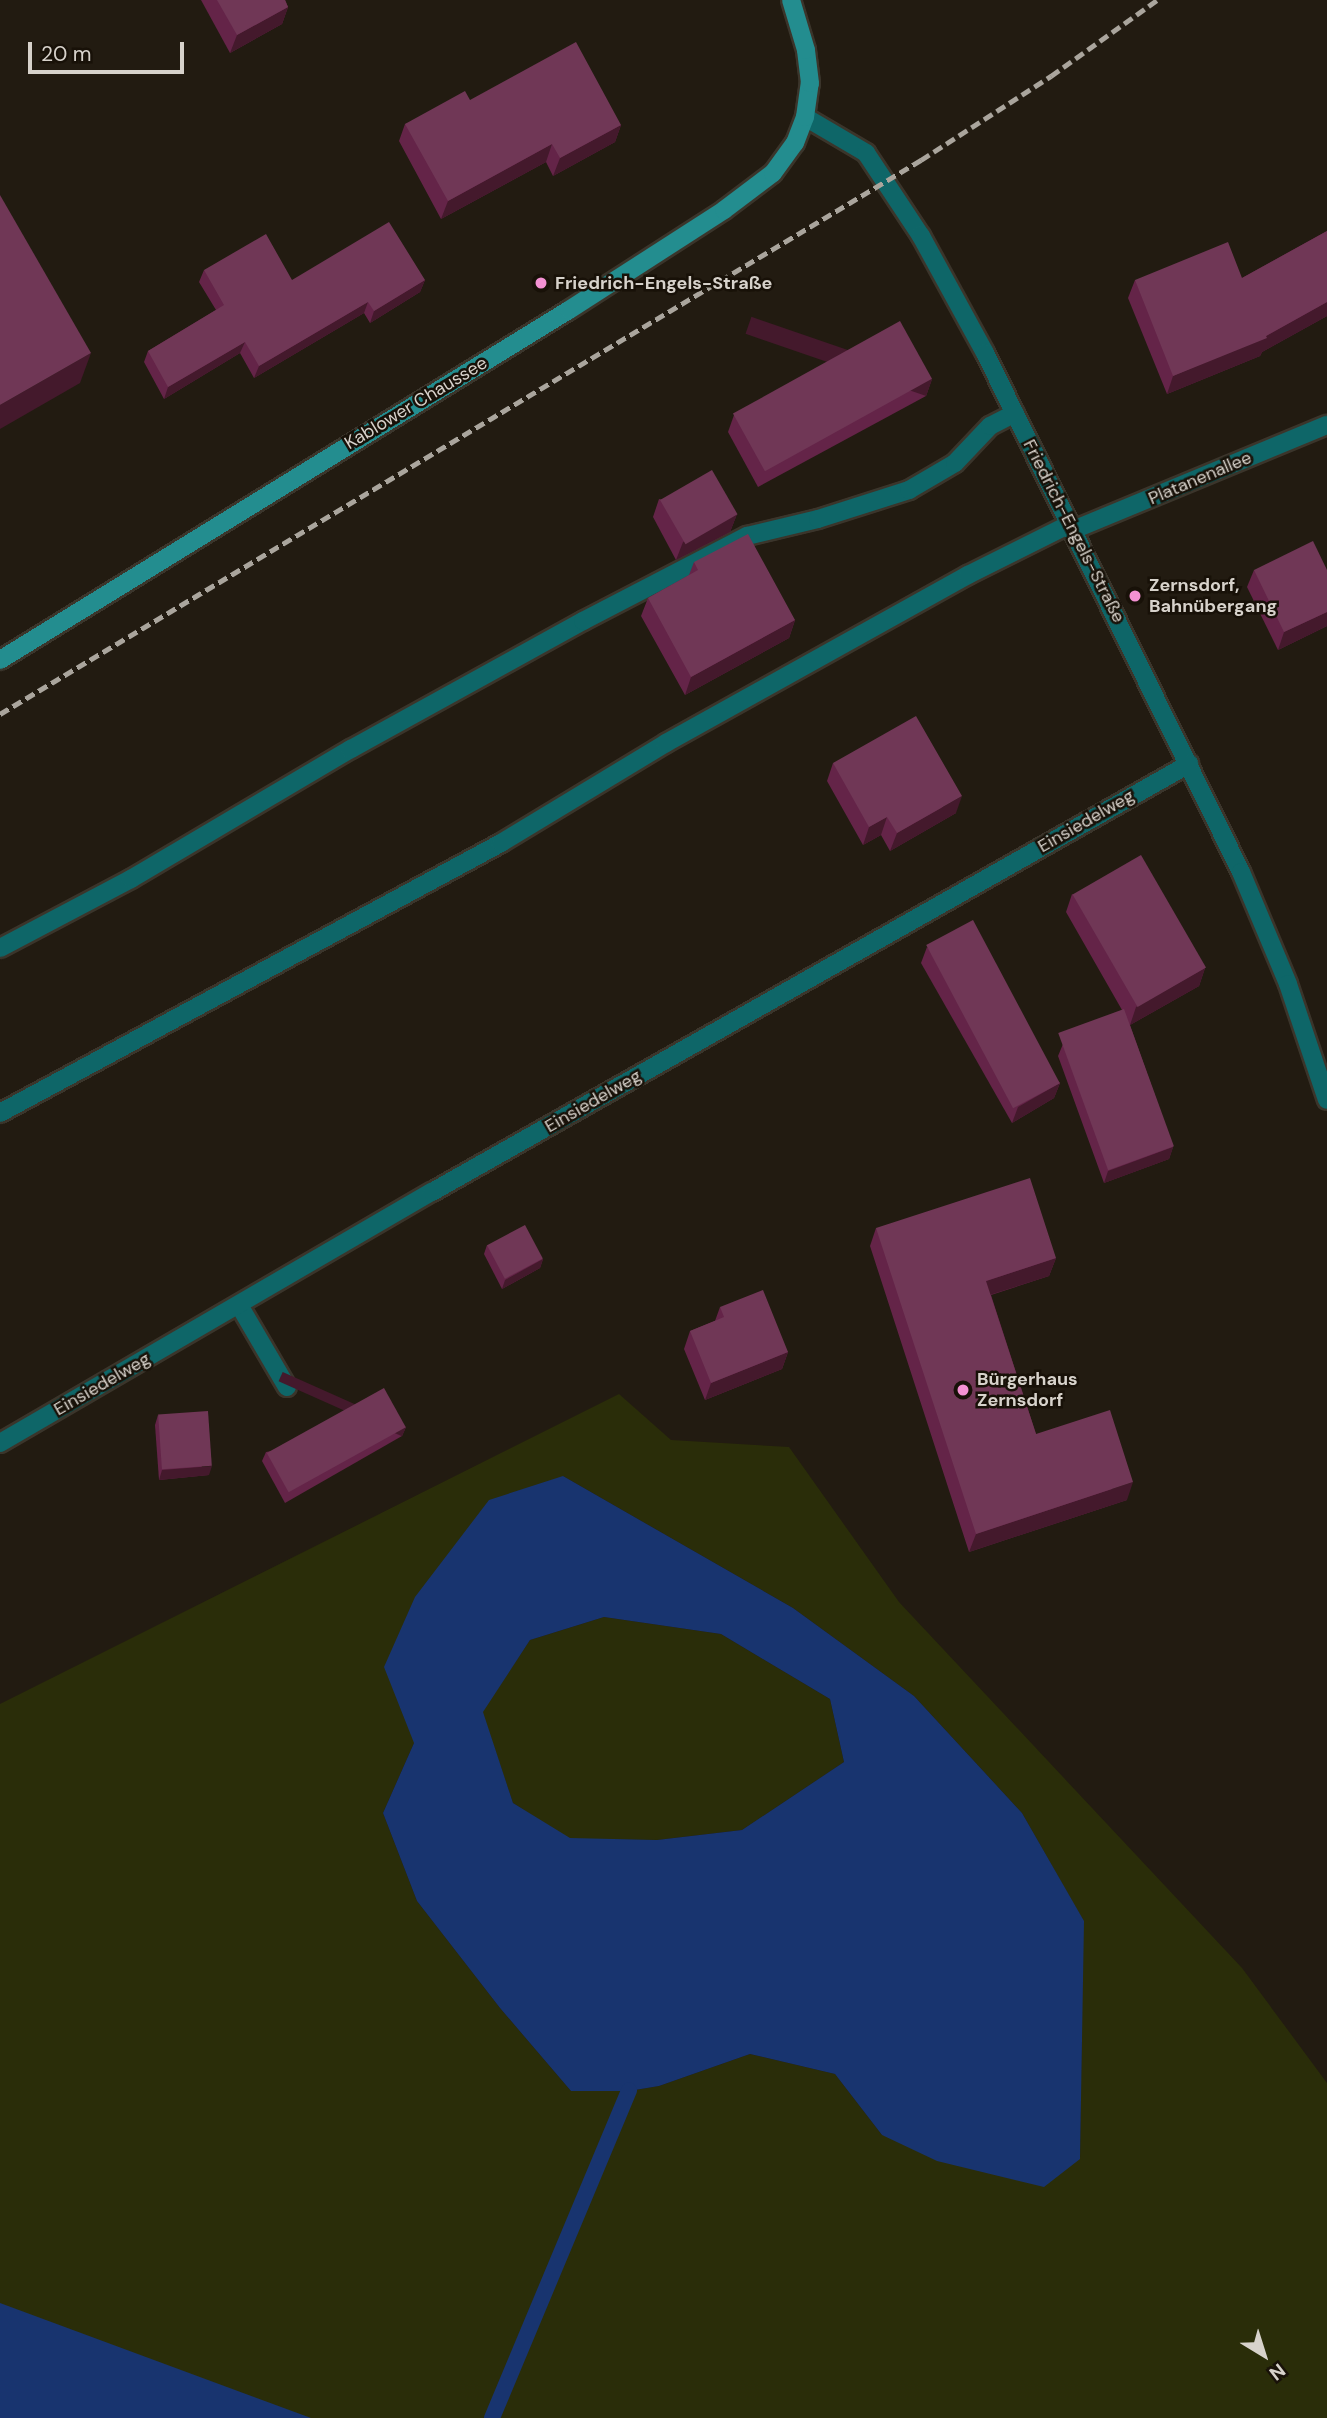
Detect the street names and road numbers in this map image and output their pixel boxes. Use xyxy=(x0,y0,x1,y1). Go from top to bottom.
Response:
street label: Kablower Chaussee xyxy=(341,352,491,454)
street label: Friedrich-Engels-Straße xyxy=(1018,436,1130,626)
street label: Platanenallee xyxy=(1145,447,1255,509)
street label: Einsiedelweg xyxy=(1034,785,1138,857)
street label: Einsiedelweg xyxy=(541,1065,645,1137)
street label: Einsiedelweg xyxy=(50,1348,154,1420)

